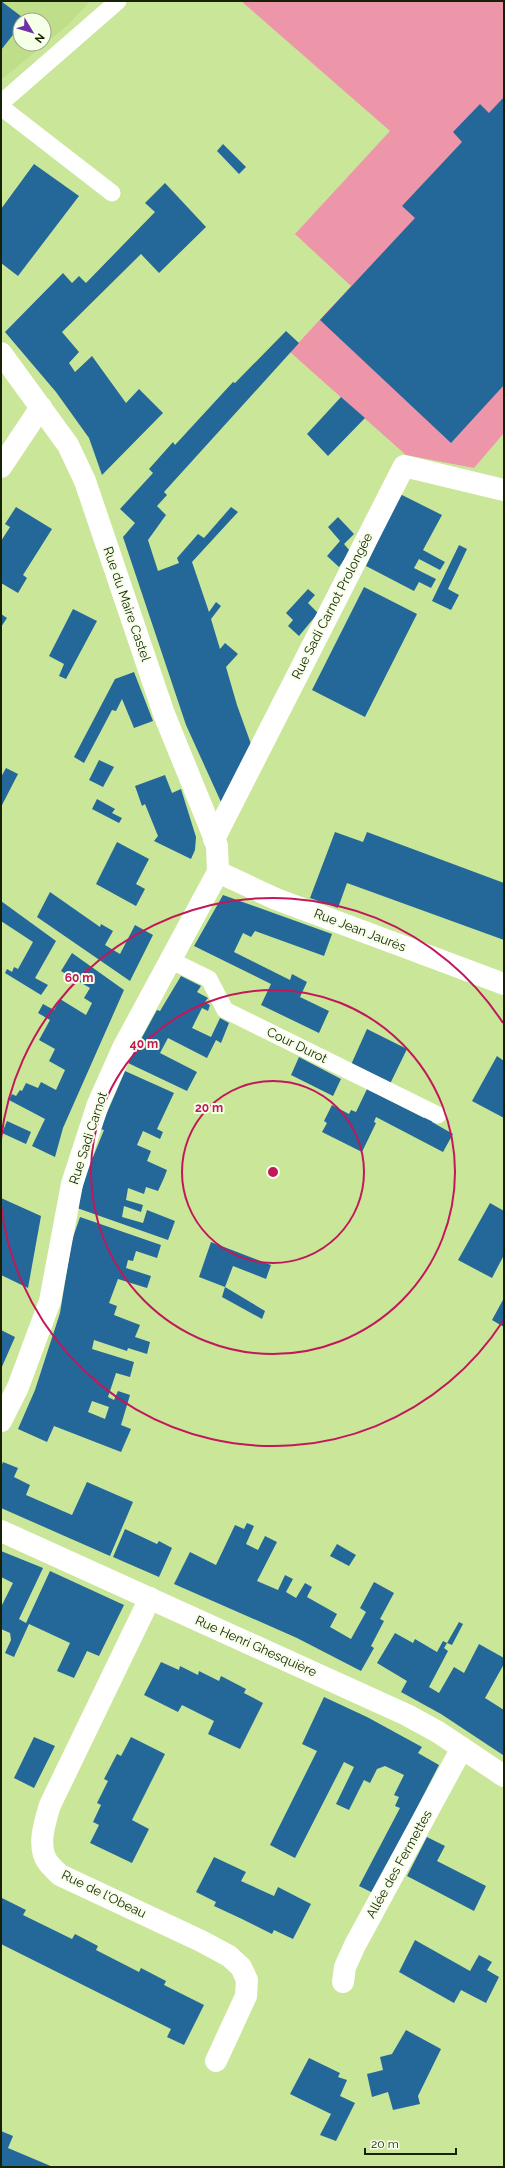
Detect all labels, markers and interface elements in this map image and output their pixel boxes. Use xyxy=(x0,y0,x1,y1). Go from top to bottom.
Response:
north arrow xyxy=(12,12,52,52)
text: N xyxy=(32,31,47,45)
street label: Rue Sadi Carnot Prolongée xyxy=(289,530,376,682)
street label: Rue du Maire Castel xyxy=(100,545,154,664)
street label: Rue Jean Jaurès xyxy=(312,906,408,954)
text: 60 m xyxy=(65,971,93,985)
street label: Cour Durot xyxy=(264,1024,330,1066)
text: 40 m xyxy=(130,1037,158,1051)
street label: Rue Sadi Carnot xyxy=(66,1089,110,1186)
text: 20 m xyxy=(195,1101,223,1115)
centre of rings xyxy=(266,1165,280,1179)
street label: Rue Henri Ghesquière xyxy=(193,1612,319,1680)
street label: Allée des Fermettes xyxy=(363,1807,435,1921)
street label: Rue de l'Obeau xyxy=(59,1867,149,1921)
scale bar xyxy=(365,2130,456,2156)
text: 20 m xyxy=(371,2137,399,2151)

